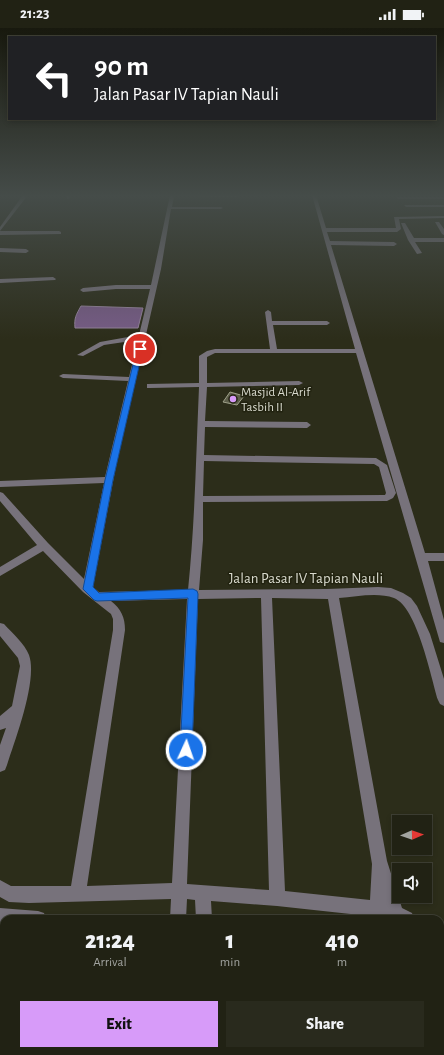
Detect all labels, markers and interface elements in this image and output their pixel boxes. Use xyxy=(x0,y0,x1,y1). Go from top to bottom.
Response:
text: 21:23 xyxy=(20,6,49,21)
icon: left xyxy=(28,52,80,104)
text: 90 m xyxy=(94,53,149,81)
text: Jalan Pasar IV Tapian Nauli xyxy=(94,86,279,104)
pin xyxy=(123,332,157,366)
icon: arrive xyxy=(129,338,151,360)
place label: Masjid Al-Arif Tasbih II xyxy=(241,386,311,414)
marker: Masjid Al-Arif Tasbih II xyxy=(228,394,238,404)
street label: Jalan Pasar IV Tapian Nauli xyxy=(229,571,383,586)
position arrow xyxy=(165,729,207,771)
north arrow xyxy=(392,815,432,855)
map controls xyxy=(392,815,432,903)
button: sound xyxy=(392,863,432,903)
text: 21:24 xyxy=(85,929,135,953)
text: 1 xyxy=(226,929,234,953)
text: 410 xyxy=(325,929,359,953)
text: Arrival xyxy=(93,956,127,969)
text: min xyxy=(220,956,240,969)
text: m xyxy=(337,956,347,969)
button: Exit xyxy=(20,1001,218,1047)
button: Share xyxy=(226,1001,424,1047)

